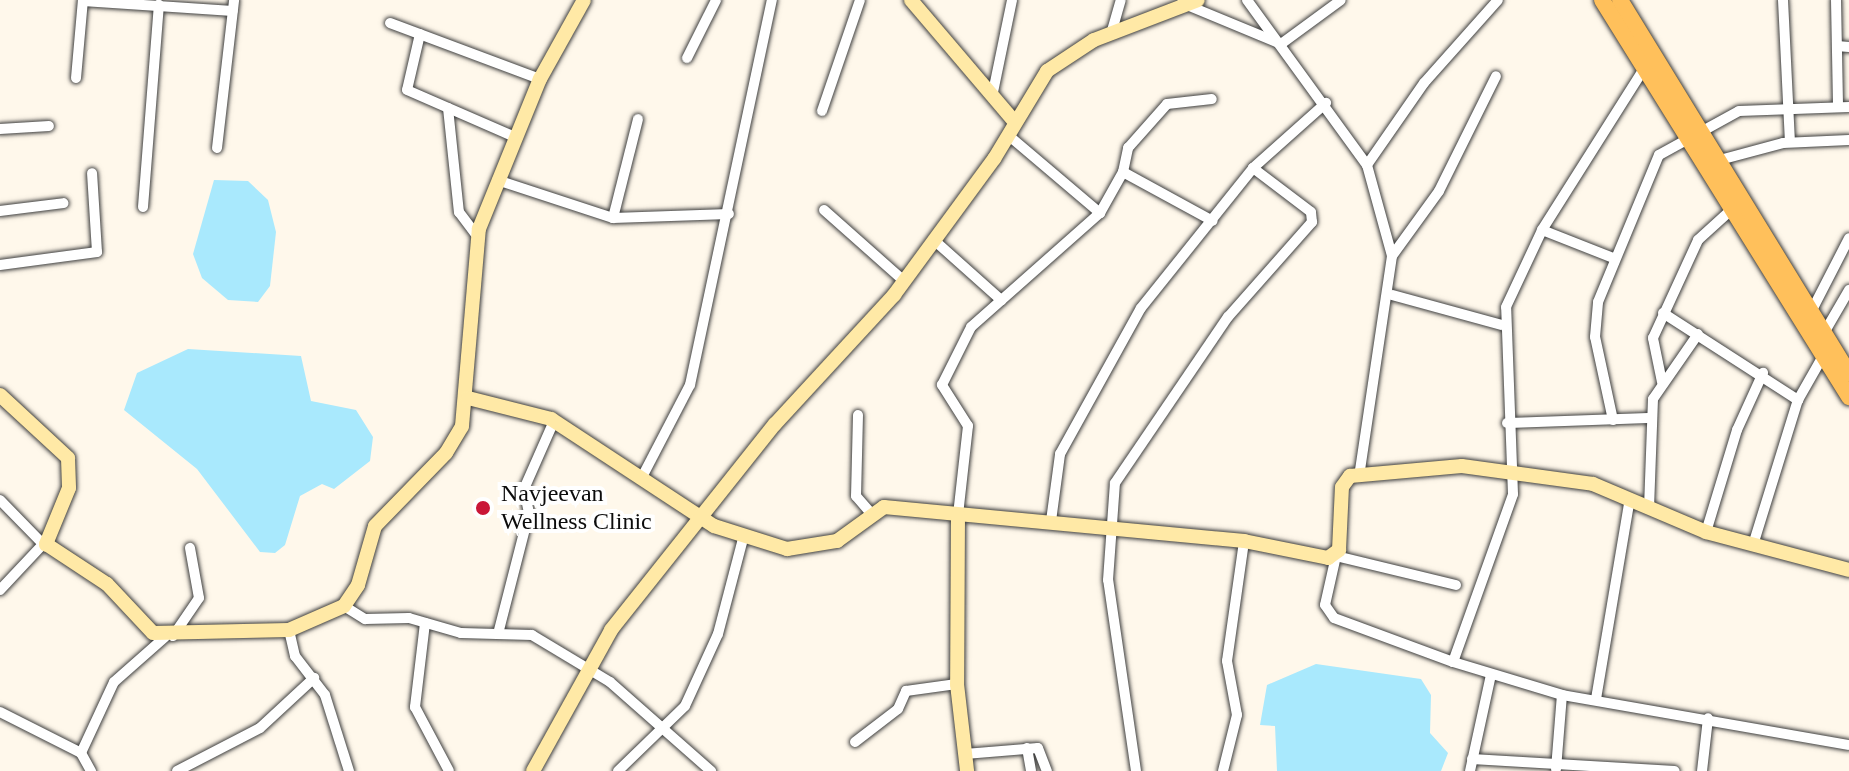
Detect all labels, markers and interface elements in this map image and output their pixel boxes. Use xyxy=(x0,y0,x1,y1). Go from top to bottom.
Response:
place label: Navjeevan Wellness Clinic xyxy=(501,480,666,536)
marker: Navjeevan Wellness Clinic xyxy=(472,497,494,519)

